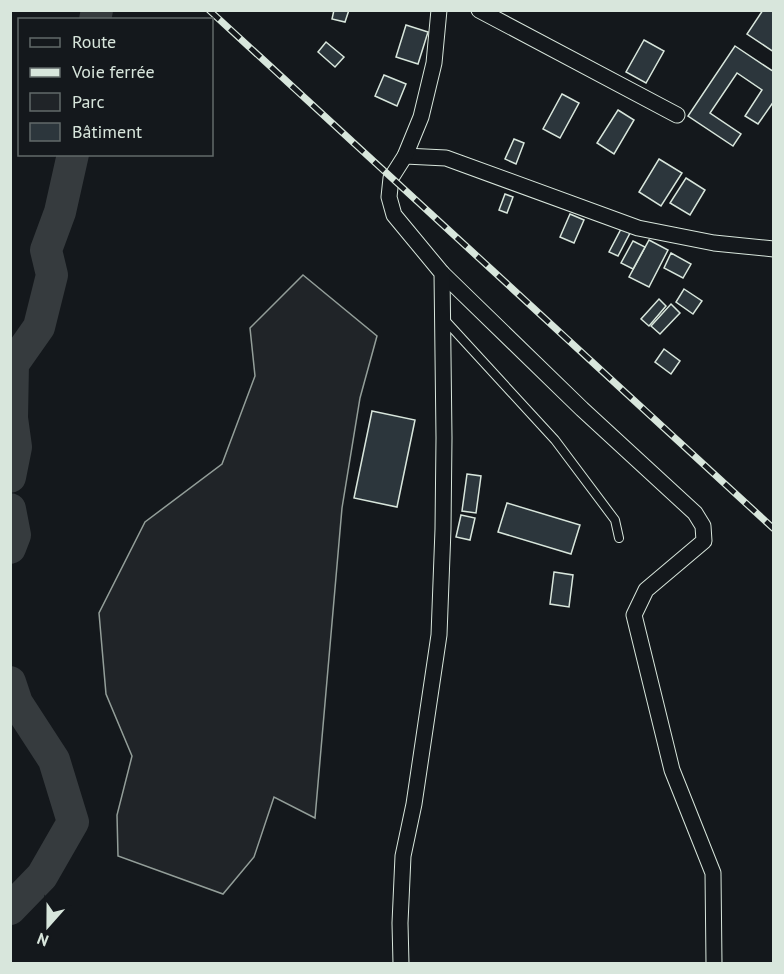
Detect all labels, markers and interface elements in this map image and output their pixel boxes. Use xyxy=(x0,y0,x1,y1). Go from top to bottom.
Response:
legend xyxy=(18,18,213,156)
text: Route xyxy=(72,30,116,53)
text: Voie ferrée xyxy=(71,60,155,83)
text: Parc xyxy=(72,90,105,113)
text: Bâtiment xyxy=(72,120,142,143)
north arrow xyxy=(18,896,78,956)
text: N xyxy=(34,929,51,951)

